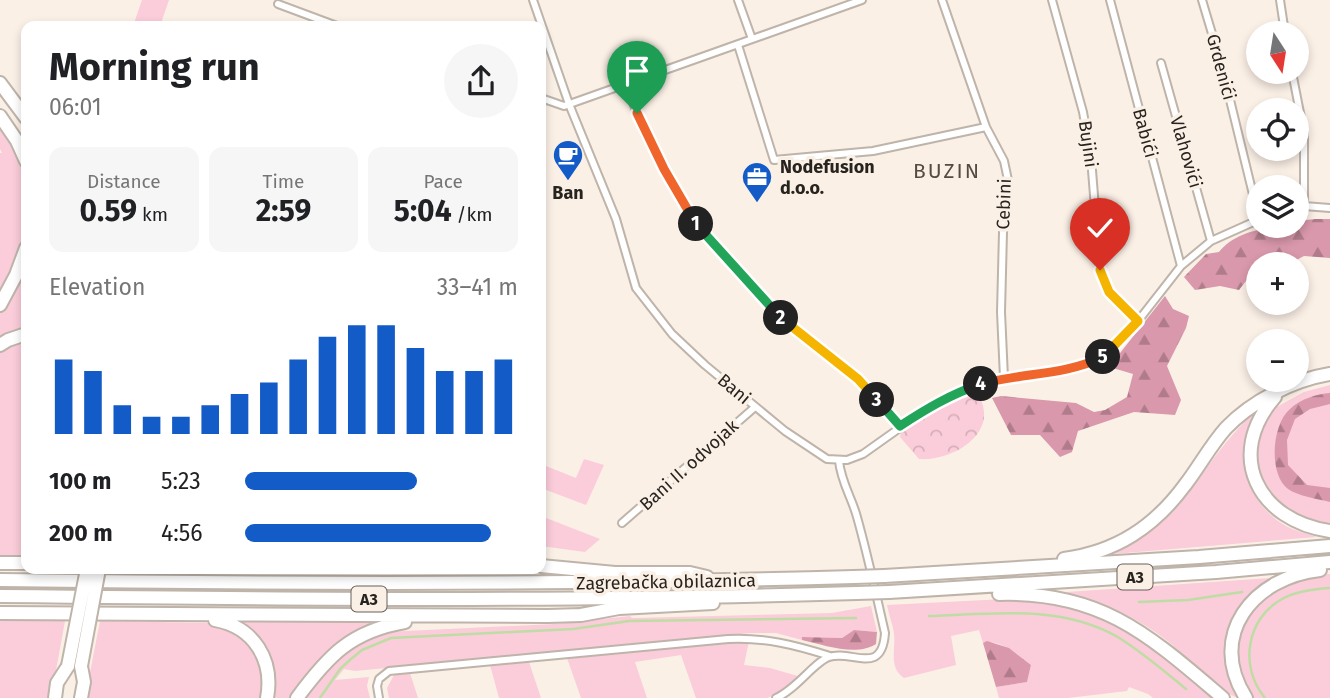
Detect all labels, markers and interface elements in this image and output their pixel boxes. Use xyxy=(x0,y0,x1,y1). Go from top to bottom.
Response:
north arrow xyxy=(1246,21,1309,84)
map controls xyxy=(1246,21,1309,392)
street label: Grdenići xyxy=(1202,31,1240,103)
pin xyxy=(607,41,667,113)
text: Morning run xyxy=(49,44,260,90)
button: share xyxy=(444,44,518,118)
icon: arrive xyxy=(618,52,656,90)
text: 06:01 xyxy=(49,93,102,121)
button: locate xyxy=(1246,98,1309,161)
street label: Babići xyxy=(1128,106,1162,160)
street label: Vlahovići xyxy=(1165,114,1207,190)
street label: Bujini xyxy=(1074,119,1102,169)
cafe icon: Ban xyxy=(551,138,585,182)
place label: Nodefusion d.o.o. xyxy=(780,156,875,199)
district label: BUZIN xyxy=(913,158,981,184)
office icon: Nodefusion d.o.o. xyxy=(740,160,774,204)
text: Distance xyxy=(87,170,161,193)
text: Time xyxy=(263,170,304,193)
text: Pace xyxy=(423,170,463,193)
button: layers xyxy=(1246,175,1309,238)
street label: Cebini xyxy=(992,178,1016,230)
place label: Ban xyxy=(552,182,584,204)
text: 0.59 xyxy=(80,193,137,229)
text: 2:59 xyxy=(256,193,311,229)
text: 5:04 xyxy=(394,193,452,229)
pin xyxy=(1070,198,1130,270)
text: km xyxy=(137,203,168,226)
text: /km xyxy=(452,203,493,226)
pin: 1 xyxy=(678,206,714,242)
icon: check xyxy=(1081,209,1119,247)
text: 1 xyxy=(691,212,700,235)
button: + xyxy=(1246,252,1309,315)
text: Elevation xyxy=(49,273,145,301)
text: 33–41 m xyxy=(437,273,518,301)
pin: 2 xyxy=(764,300,798,336)
text: 2 xyxy=(776,306,785,329)
button: − xyxy=(1246,329,1309,392)
pin: 5 xyxy=(1086,340,1120,374)
text: 5 xyxy=(1097,345,1108,368)
pin: 4 xyxy=(964,366,998,402)
street label: Bani xyxy=(713,369,755,409)
text: 4 xyxy=(975,372,986,395)
pin: 3 xyxy=(860,382,894,418)
text: 3 xyxy=(872,388,881,411)
street label: Bani II. odvojak xyxy=(635,414,744,515)
text: 100 m xyxy=(49,467,111,495)
text: 5:23 xyxy=(161,467,201,495)
text: 200 m xyxy=(49,519,113,547)
text: 4:56 xyxy=(161,519,203,547)
road number: A3 xyxy=(1118,564,1152,590)
street label: Zagrebačka obilaznica xyxy=(576,569,756,595)
road number: A3 xyxy=(352,586,386,612)

